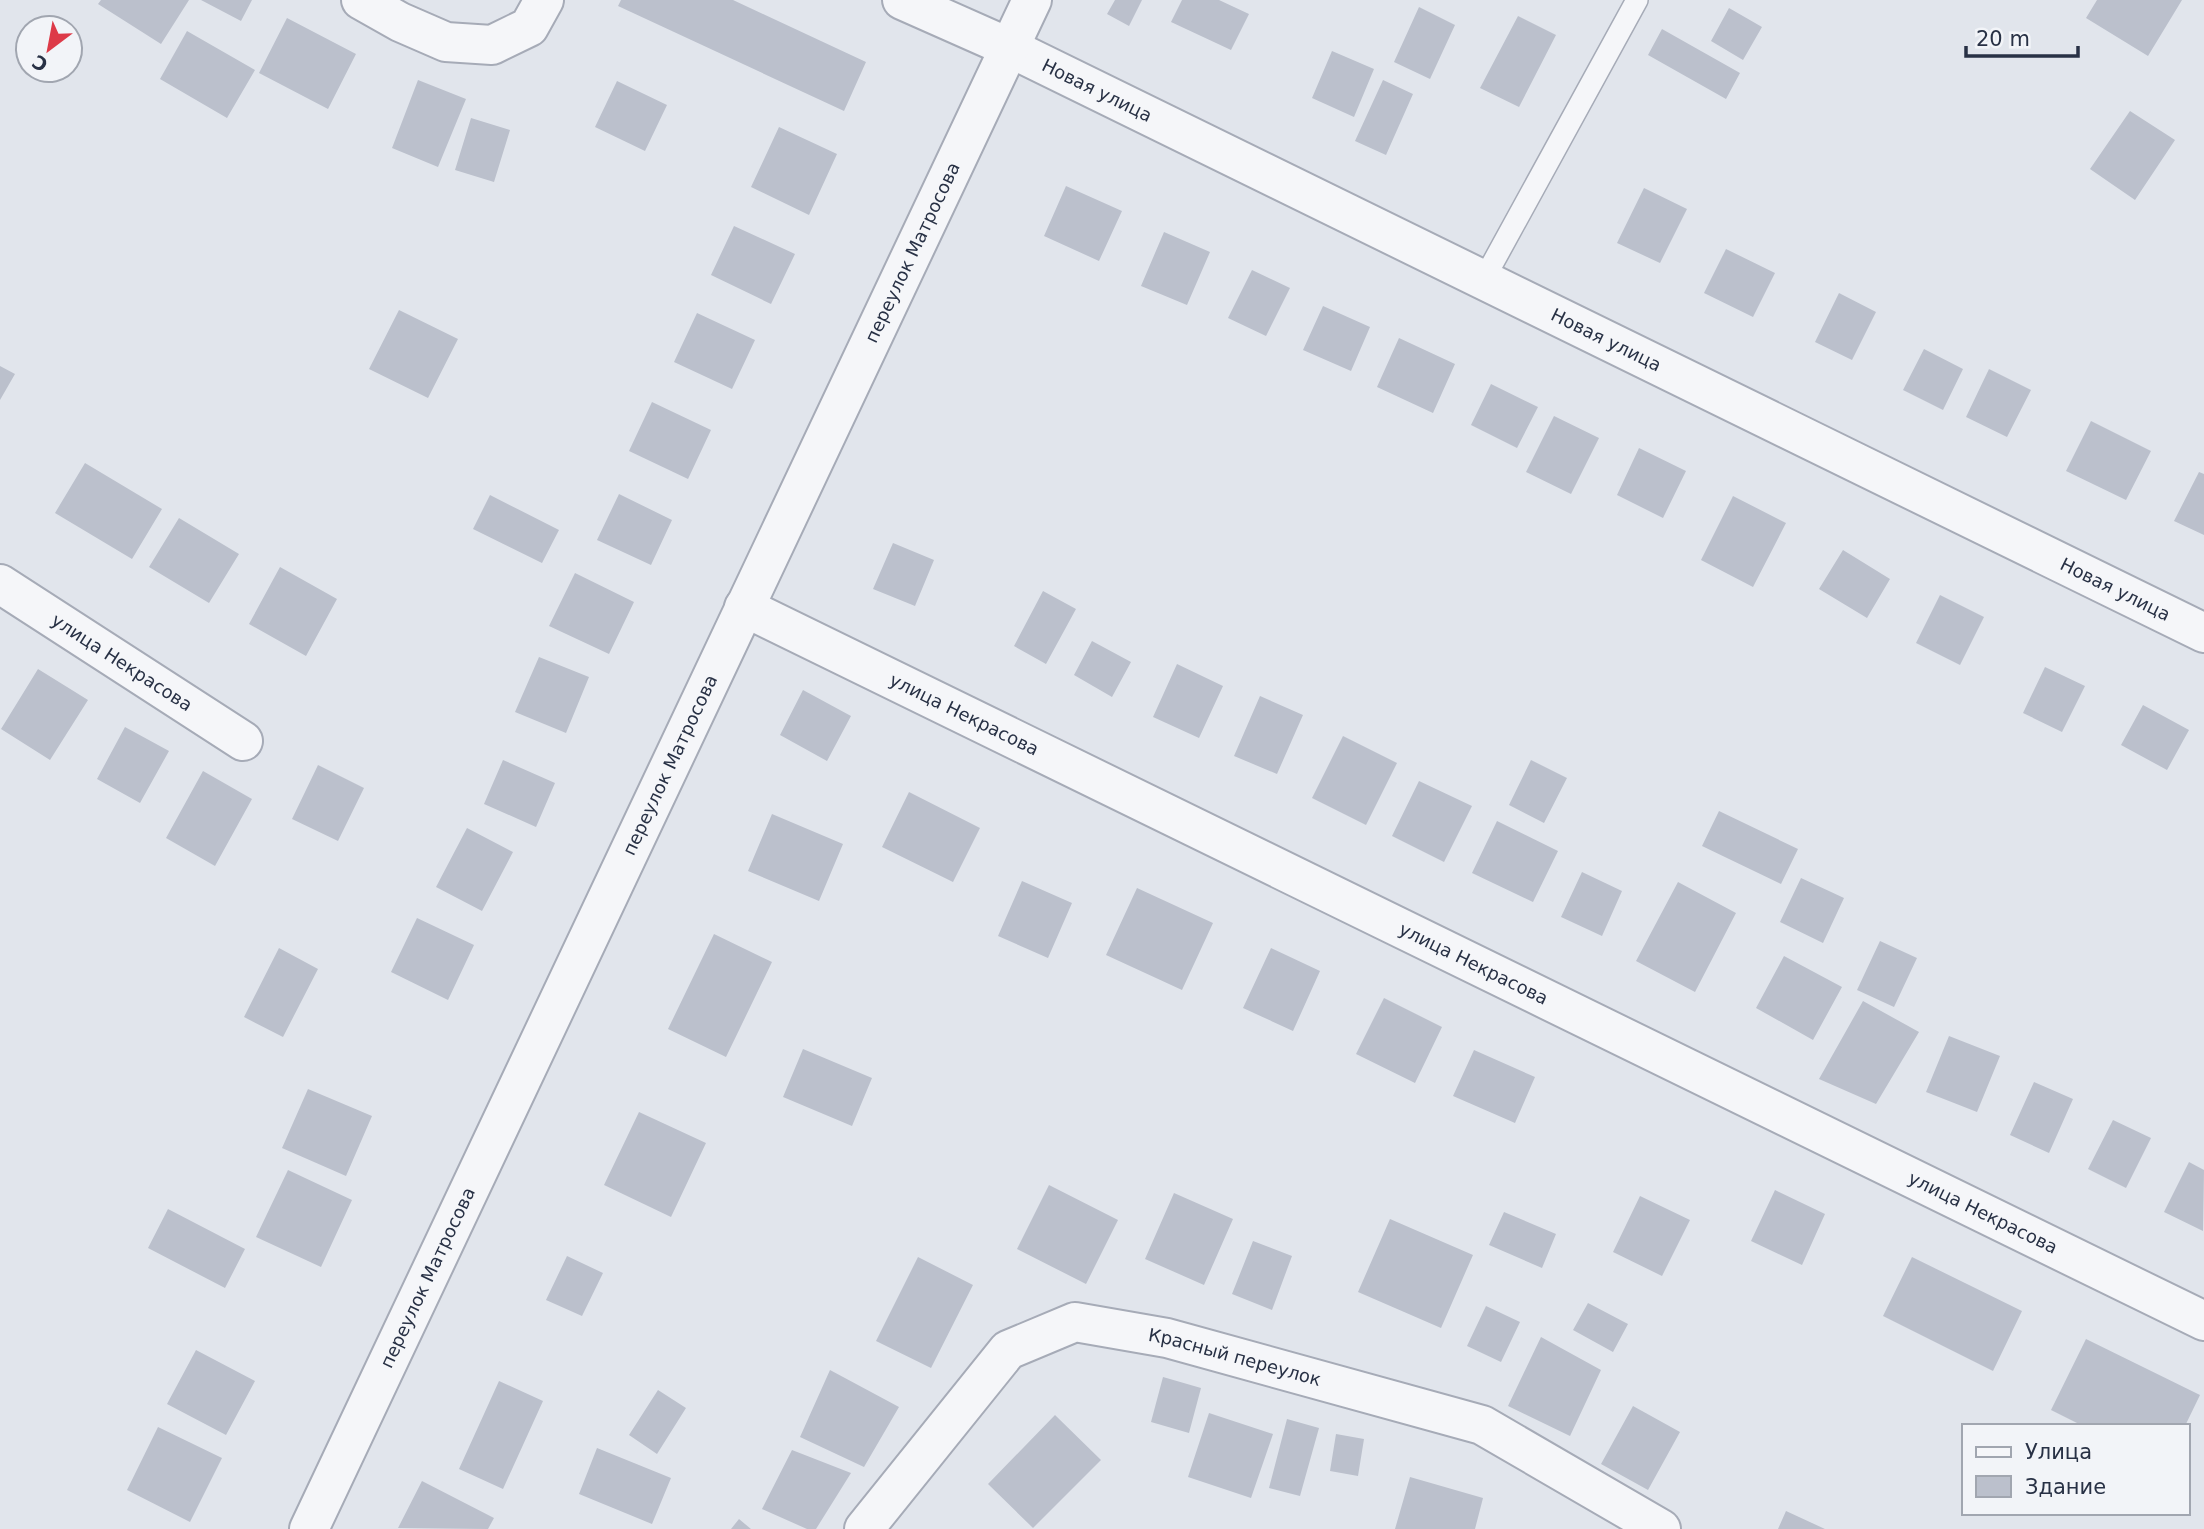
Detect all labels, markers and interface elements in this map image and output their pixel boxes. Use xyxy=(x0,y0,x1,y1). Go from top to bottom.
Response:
north arrow xyxy=(14,14,84,84)
scale bar xyxy=(1966,14,2078,58)
text: 20 m xyxy=(1976,27,2030,51)
text: С xyxy=(28,50,52,76)
street label: Новая улица xyxy=(1039,54,1156,126)
street label: переулок Матросова xyxy=(860,159,964,346)
street label: Новая улица xyxy=(1548,304,1665,375)
street label: Новая улица xyxy=(2057,553,2174,625)
street label: улица Некрасова xyxy=(48,609,196,715)
street label: улица Некрасова xyxy=(886,669,1042,760)
street label: переулок Матросова xyxy=(618,671,721,859)
street label: улица Некрасова xyxy=(1396,918,1552,1009)
street label: улица Некрасова xyxy=(1905,1167,2061,1258)
street label: переулок Матросова xyxy=(376,1184,479,1371)
street label: Красный переулок xyxy=(1147,1324,1324,1390)
legend xyxy=(1962,1424,2190,1515)
text: Улица xyxy=(2025,1440,2092,1464)
text: Здание xyxy=(2025,1475,2106,1499)

